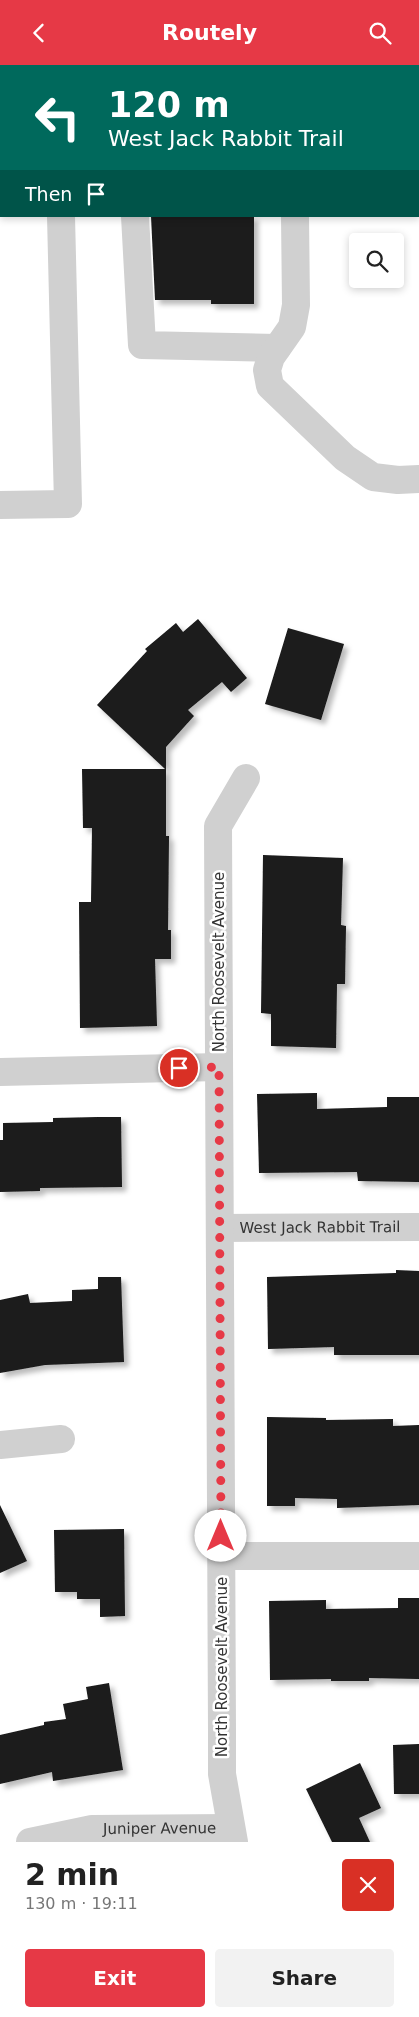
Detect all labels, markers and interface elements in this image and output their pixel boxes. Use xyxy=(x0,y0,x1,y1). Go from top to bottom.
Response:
icon: back xyxy=(25,19,53,47)
icon: search xyxy=(366,19,394,47)
text: Routely xyxy=(162,20,257,45)
icon: left xyxy=(25,85,90,150)
text: 120 m xyxy=(108,85,230,125)
text: West Jack Rabbit Trail xyxy=(108,126,344,151)
icon: arrive xyxy=(82,180,110,208)
text: Then xyxy=(25,183,72,205)
map controls xyxy=(349,233,404,288)
button: search xyxy=(349,233,404,288)
street label: North Roosevelt Avenue xyxy=(210,872,228,1052)
pin xyxy=(158,1047,200,1089)
icon: arrive xyxy=(165,1054,193,1082)
street label: West Jack Rabbit Trail xyxy=(239,1218,401,1237)
position arrow xyxy=(194,1509,246,1561)
street label: North Roosevelt Avenue xyxy=(213,1577,231,1757)
street label: Juniper Avenue xyxy=(102,1819,216,1838)
text: 2 min xyxy=(25,1857,119,1892)
button: close xyxy=(342,1859,394,1911)
text: 130 m · 19:11 xyxy=(25,1894,138,1913)
button: Exit xyxy=(25,1949,205,2007)
button: Share xyxy=(215,1949,394,2007)

